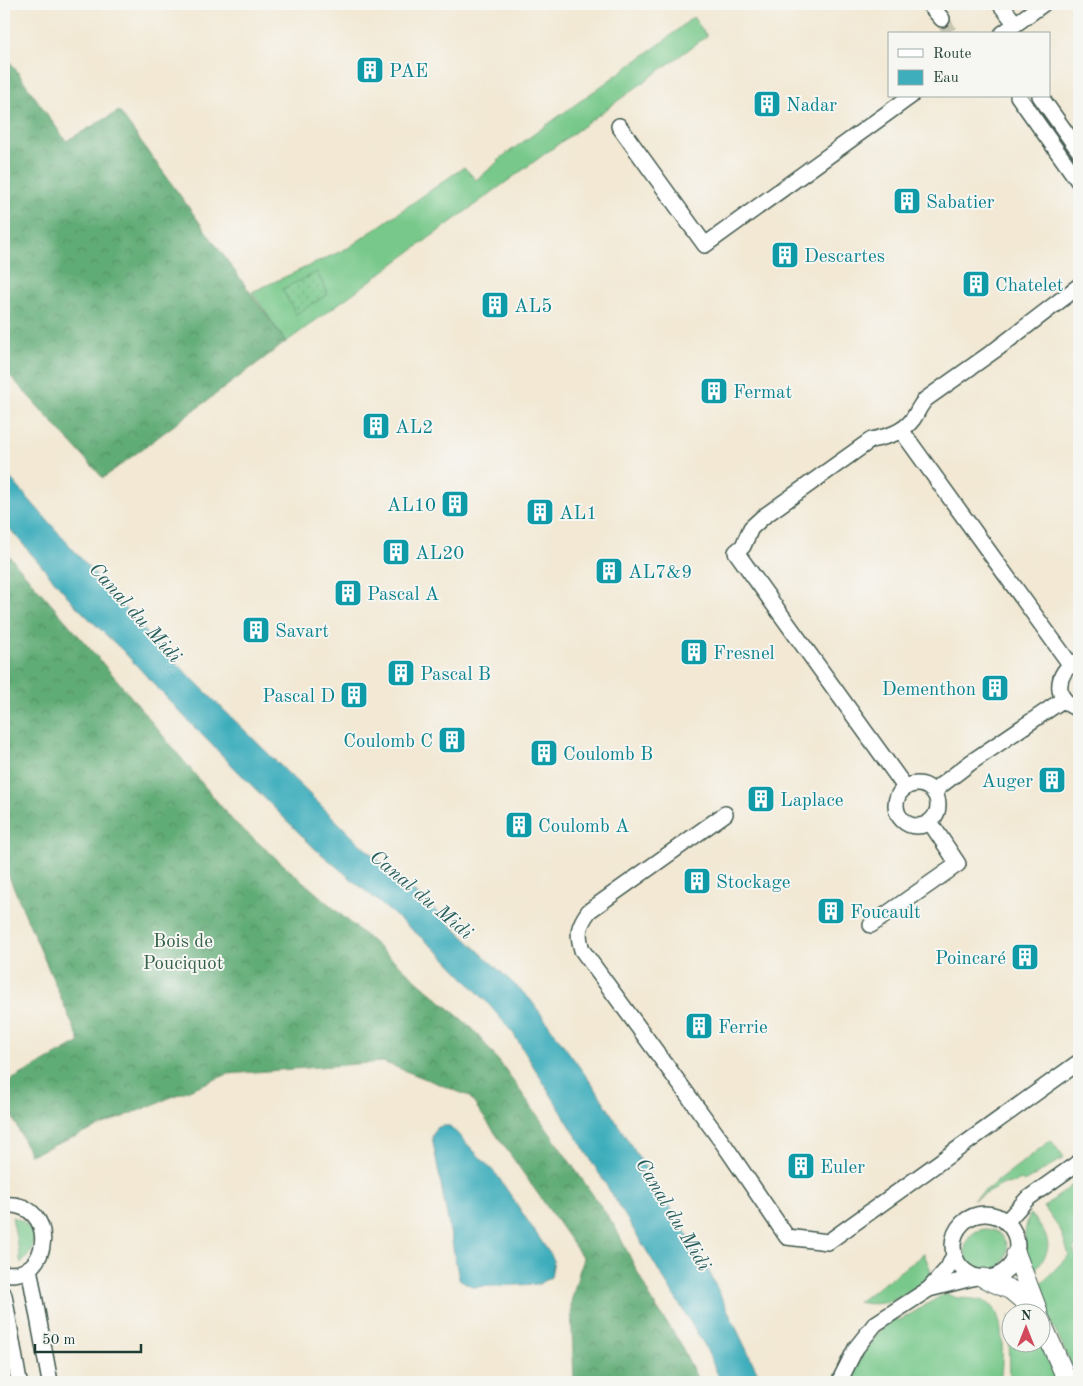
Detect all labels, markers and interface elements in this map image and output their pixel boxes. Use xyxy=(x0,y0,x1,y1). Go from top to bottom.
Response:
legend xyxy=(888,32,1050,98)
text: Route xyxy=(933,47,971,62)
building icon: PAE xyxy=(355,55,385,85)
place label: PAE xyxy=(389,63,428,82)
text: Eau xyxy=(933,71,959,86)
building icon: Nadar xyxy=(752,89,782,119)
place label: Nadar xyxy=(786,97,837,116)
building icon: Sabatier xyxy=(892,186,922,216)
place label: Sabatier xyxy=(926,194,995,213)
building icon: Descartes xyxy=(770,240,800,270)
place label: Descartes xyxy=(804,248,885,267)
building icon: Chatelet xyxy=(961,269,991,299)
place label: Chatelet xyxy=(995,277,1063,296)
building icon: AL5 xyxy=(480,290,510,320)
place label: AL5 xyxy=(514,298,552,317)
building icon: Fermat xyxy=(699,376,729,406)
place label: Fermat xyxy=(733,384,792,403)
building icon: AL2 xyxy=(361,411,391,441)
place label: AL2 xyxy=(395,419,433,438)
building icon: AL10 xyxy=(440,489,470,519)
place label: AL10 xyxy=(387,497,436,516)
building icon: AL1 xyxy=(525,497,555,527)
place label: AL1 xyxy=(559,505,597,524)
building icon: AL20 xyxy=(381,537,411,567)
place label: AL20 xyxy=(415,545,464,564)
building icon: AL7&9 xyxy=(594,556,624,586)
water label: Canal du Midi xyxy=(85,559,185,668)
place label: AL7&9 xyxy=(628,564,692,583)
building icon: Pascal A xyxy=(333,578,363,608)
place label: Pascal A xyxy=(367,586,440,605)
building icon: Savart xyxy=(241,615,271,645)
place label: Savart xyxy=(275,623,329,642)
building icon: Fresnel xyxy=(679,637,709,667)
place label: Fresnel xyxy=(713,645,775,664)
building icon: Pascal B xyxy=(386,658,416,688)
place label: Pascal B xyxy=(420,666,491,685)
building icon: Dementhon xyxy=(980,673,1010,703)
building icon: Pascal D xyxy=(339,680,369,710)
place label: Dementhon xyxy=(882,681,976,700)
place label: Pascal D xyxy=(262,688,335,707)
building icon: Coulomb C xyxy=(437,725,467,755)
place label: Coulomb C xyxy=(343,733,433,752)
building icon: Coulomb B xyxy=(529,738,559,768)
place label: Coulomb B xyxy=(563,746,653,765)
building icon: Auger xyxy=(1037,765,1067,795)
place label: Auger xyxy=(982,773,1033,792)
building icon: Laplace xyxy=(746,784,776,814)
place label: Laplace xyxy=(780,792,844,811)
building icon: Coulomb A xyxy=(504,810,534,840)
place label: Coulomb A xyxy=(538,818,630,837)
water label: Canal du Midi xyxy=(366,847,476,944)
building icon: Stockage xyxy=(682,866,712,896)
place label: Stockage xyxy=(716,874,790,893)
building icon: Foucault xyxy=(816,896,846,926)
place label: Foucault xyxy=(850,904,921,923)
park label: Bois de Pouciquot xyxy=(143,933,223,974)
building icon: Poincaré xyxy=(1010,942,1040,972)
place label: Poincaré xyxy=(935,950,1006,969)
building icon: Ferrie xyxy=(684,1011,714,1041)
place label: Ferrie xyxy=(718,1019,768,1038)
building icon: Euler xyxy=(786,1151,816,1181)
water label: Canal du Midi xyxy=(631,1155,714,1275)
place label: Euler xyxy=(820,1159,865,1178)
north arrow xyxy=(1000,1304,1050,1354)
text: N xyxy=(1021,1309,1032,1323)
scale bar xyxy=(35,1321,141,1353)
text: 50 m xyxy=(42,1333,76,1348)

